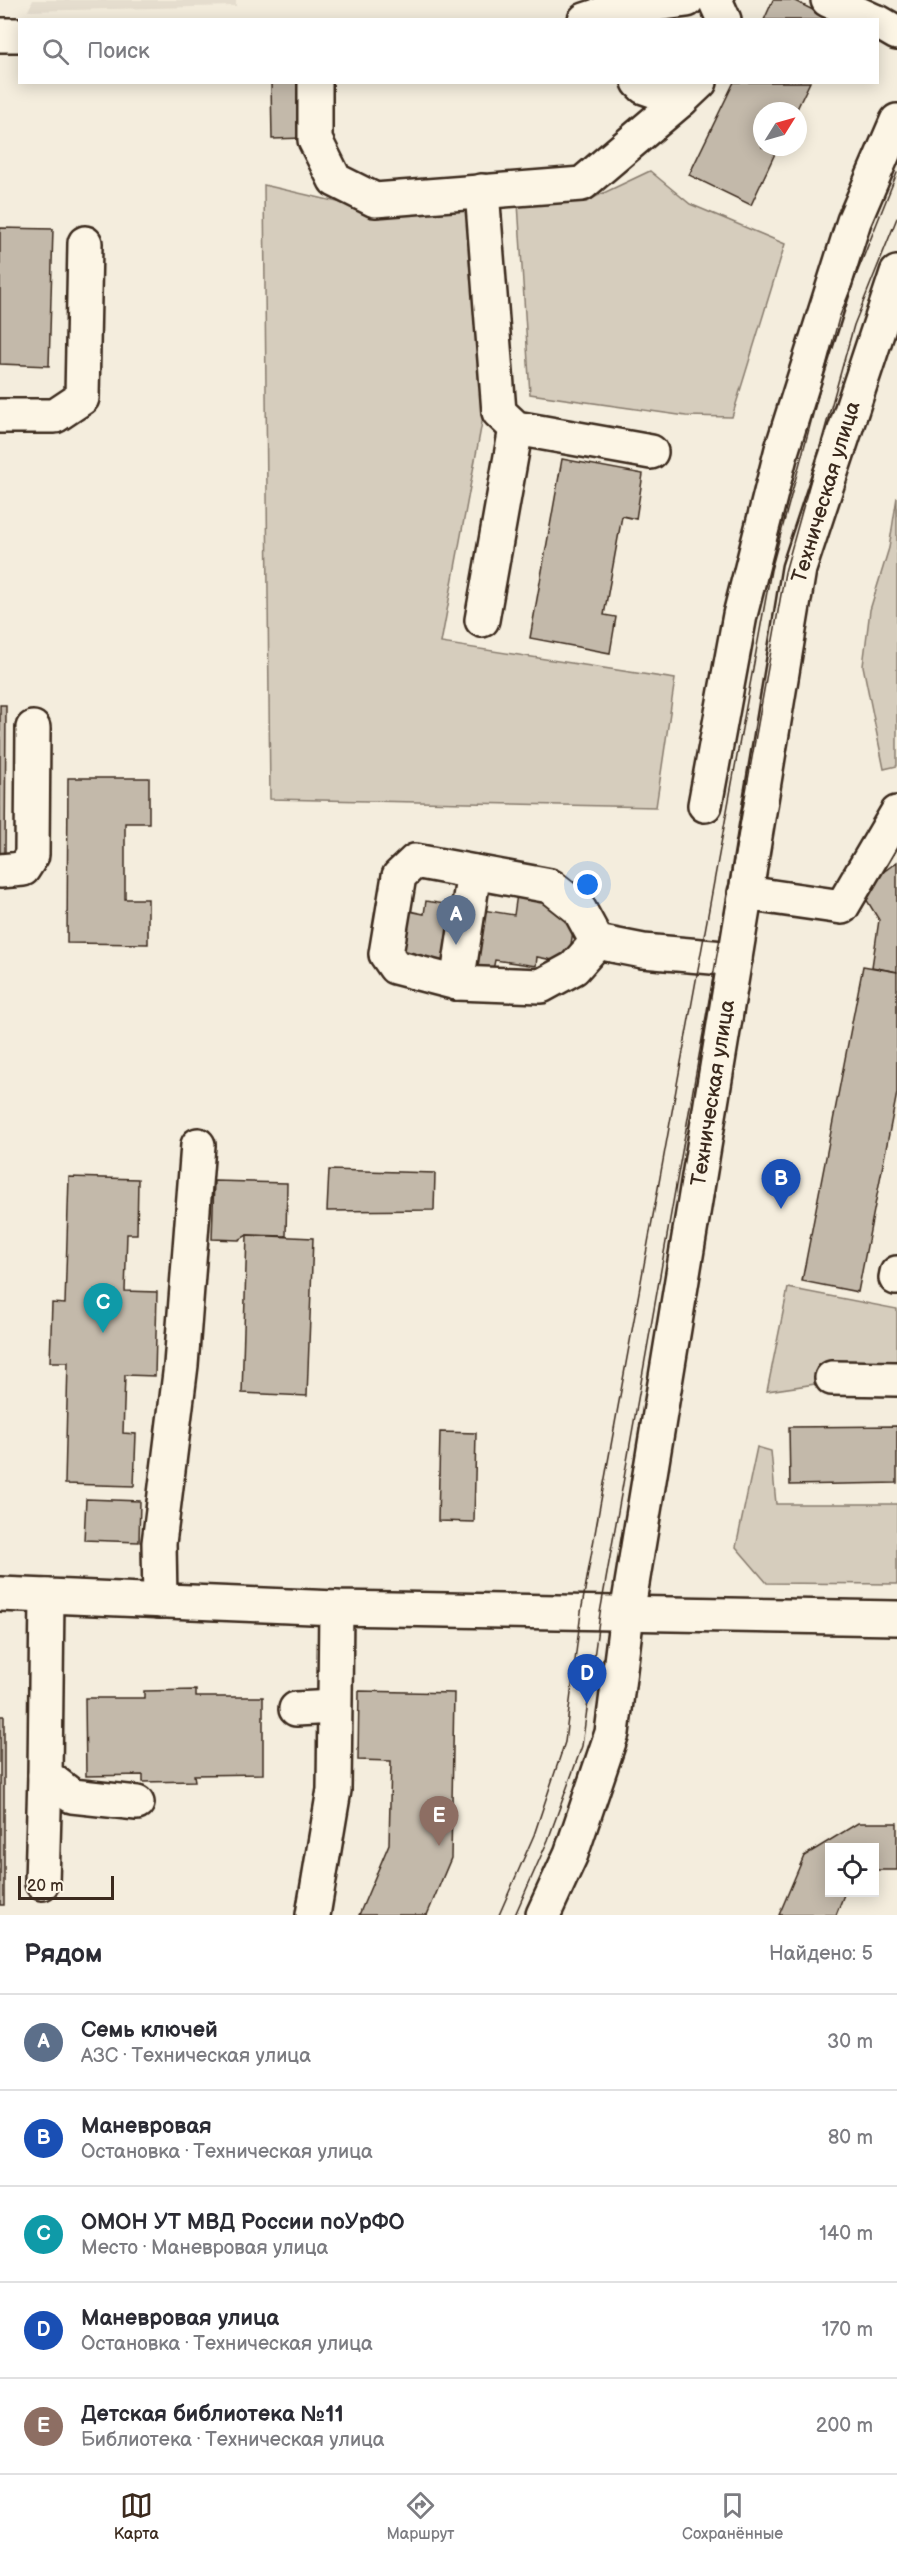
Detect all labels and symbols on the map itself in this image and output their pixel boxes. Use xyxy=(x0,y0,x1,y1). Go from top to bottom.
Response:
north arrow xyxy=(753,102,807,156)
street label: Техническая улица xyxy=(786,398,866,586)
your location xyxy=(573,870,602,899)
pin: A xyxy=(436,896,476,945)
street label: Техническая улица xyxy=(686,997,740,1188)
pin: B xyxy=(762,1160,800,1209)
pin: C xyxy=(84,1284,122,1333)
pin: D xyxy=(568,1654,606,1704)
pin: E xyxy=(420,1796,458,1846)
scale bar xyxy=(18,1873,114,1900)

